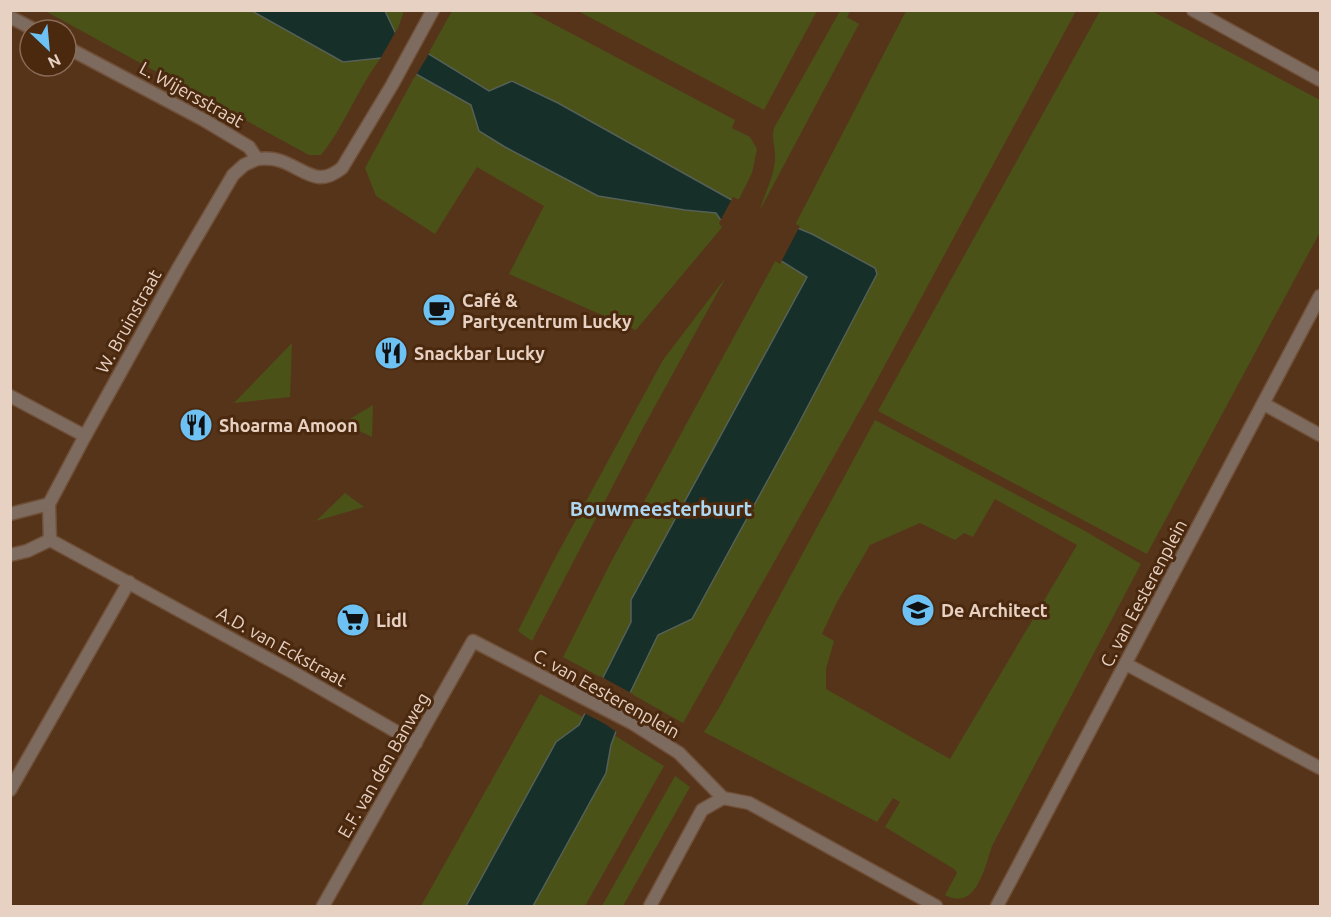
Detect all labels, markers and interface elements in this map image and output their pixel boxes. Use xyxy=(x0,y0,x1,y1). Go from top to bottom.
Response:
north arrow xyxy=(18,18,78,78)
text: N xyxy=(45,51,64,72)
street label: L. Wijersstraat xyxy=(137,57,247,131)
street label: W. Bruinstraat xyxy=(91,266,165,376)
place label: Café & Partycentrum Lucky xyxy=(462,290,632,331)
cafe icon: Café & Partycentrum Lucky xyxy=(421,292,457,328)
restaurant icon: Snackbar Lucky xyxy=(373,335,409,371)
place label: Snackbar Lucky xyxy=(414,343,545,363)
restaurant icon: Shoarma Amoon xyxy=(178,407,214,443)
place label: Shoarma Amoon xyxy=(219,415,358,435)
district label: Bouwmeesterbuurt xyxy=(570,497,753,520)
street label: C. van Eesterenplein xyxy=(1096,516,1190,670)
school or university icon: De Architect xyxy=(900,592,936,628)
place label: De Architect xyxy=(941,600,1048,620)
street label: A.D. van Eckstraat xyxy=(214,602,350,690)
supermarket icon: Lidl xyxy=(335,602,371,638)
place label: Lidl xyxy=(376,610,408,630)
street label: C. van Eesterenplein xyxy=(530,644,684,742)
street label: E.F. van den Banweg xyxy=(333,689,433,841)

